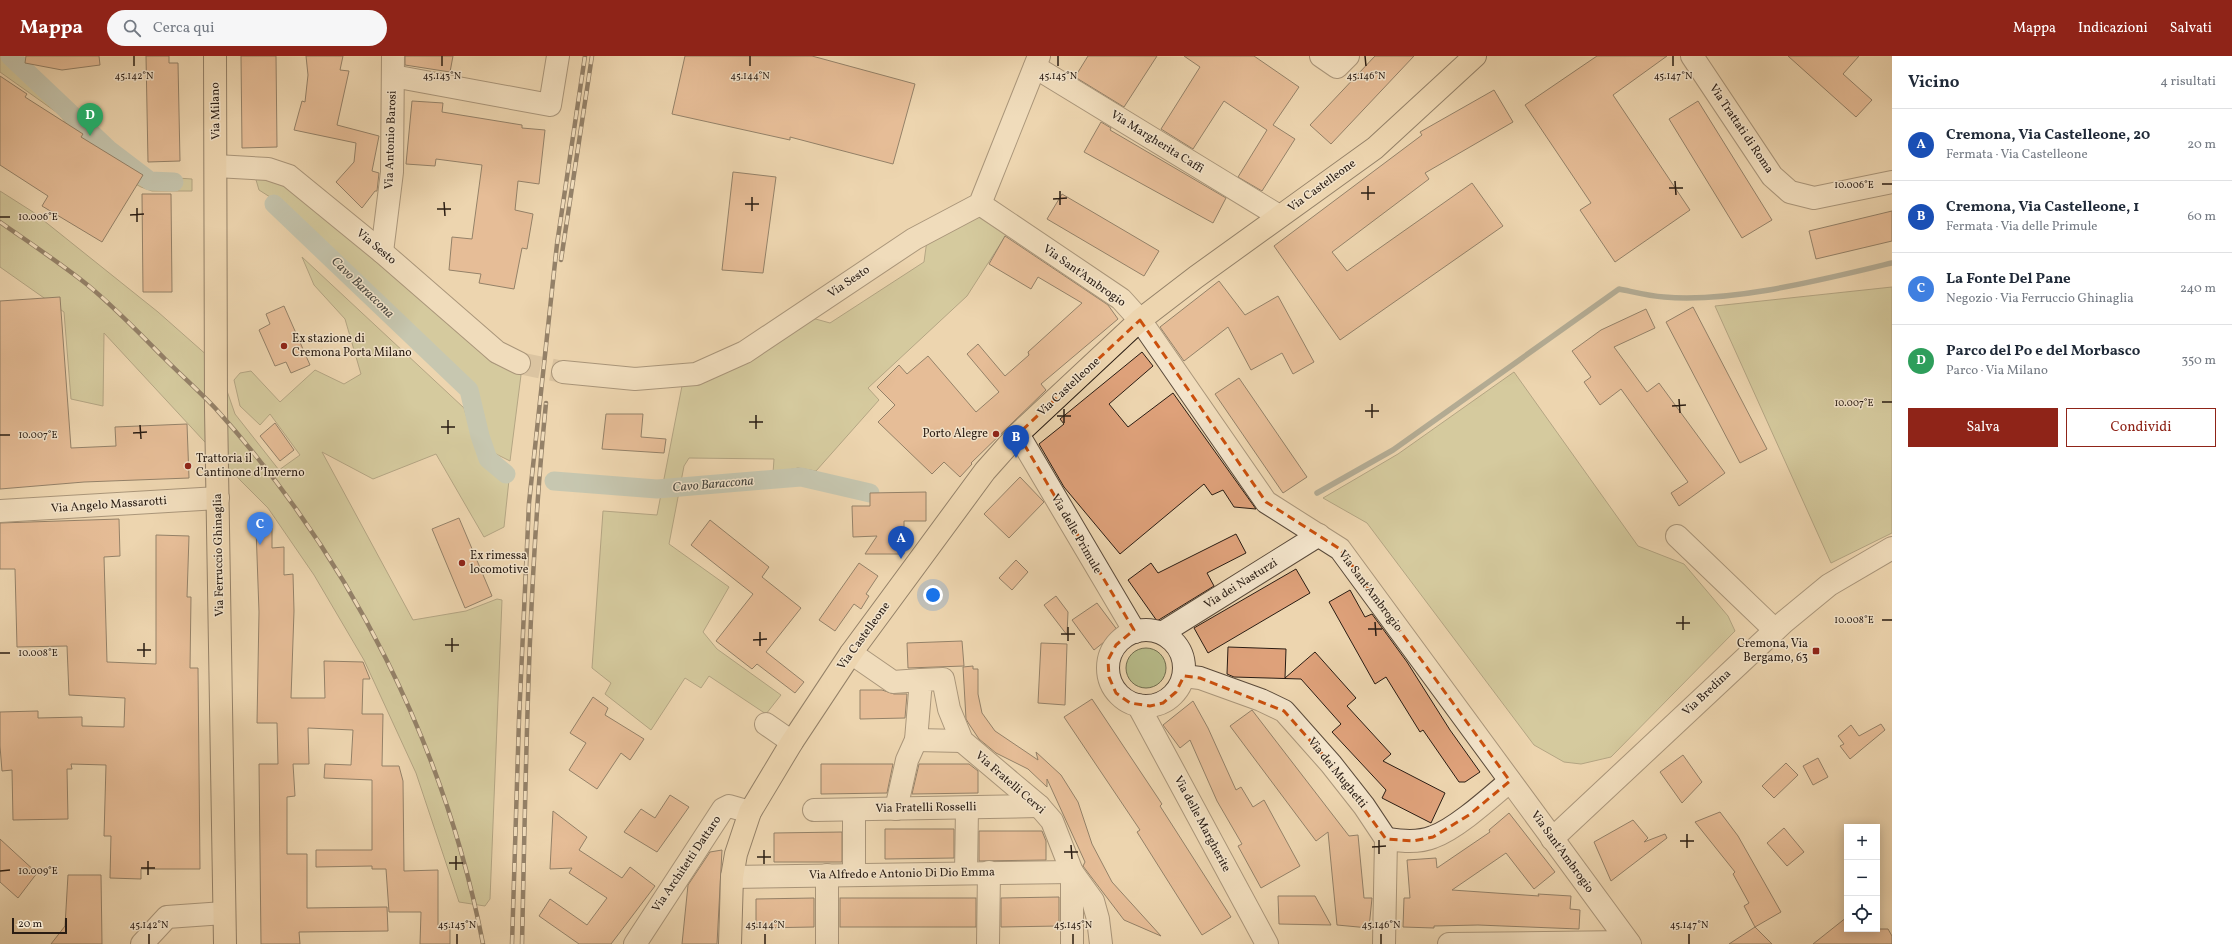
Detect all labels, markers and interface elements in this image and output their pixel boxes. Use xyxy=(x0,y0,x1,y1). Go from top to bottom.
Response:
search box xyxy=(107,10,387,46)
text: Mappa xyxy=(20,15,83,41)
icon: search xyxy=(121,17,143,39)
text: Cerca qui xyxy=(153,18,214,39)
text: Mappa xyxy=(2013,19,2056,38)
text: Indicazioni xyxy=(2078,19,2148,38)
text: Salvati xyxy=(2170,19,2212,38)
text: 45.142°N xyxy=(114,69,154,83)
text: 45.143°N xyxy=(423,69,462,83)
text: 45.144°N xyxy=(730,69,770,83)
text: 45.145°N xyxy=(1039,69,1078,83)
text: 45.146°N xyxy=(1347,69,1386,83)
text: 45.147°N xyxy=(1654,69,1693,83)
text: Vicino xyxy=(1908,71,1959,94)
text: 4 risultati xyxy=(2160,73,2216,91)
street label: Via Trattati di Roma xyxy=(1705,81,1777,177)
street label: Via Milano xyxy=(207,82,225,140)
street label: Via Antonio Barosi xyxy=(381,90,401,190)
pin: D xyxy=(77,103,103,136)
street label: Via Margherita Caffi xyxy=(1107,107,1207,177)
text: Cremona, Via Castelleone, 20 xyxy=(1946,125,2150,146)
text: A xyxy=(1916,136,1926,154)
text: 20 m xyxy=(2187,136,2216,154)
text: Fermata · Via Castelleone xyxy=(1946,146,2088,164)
street label: Via Castelleone xyxy=(1285,156,1359,216)
text: 10.006°E xyxy=(1834,178,1874,192)
text: Cremona, Via Castelleone, 1 xyxy=(1946,197,2139,218)
text: B xyxy=(1917,208,1925,226)
text: 60 m xyxy=(2188,208,2216,226)
text: 10.006°E xyxy=(18,210,58,224)
text: Fermata · Via delle Primule xyxy=(1946,218,2098,236)
street label: Via Sesto xyxy=(353,226,399,268)
street label: Via Sant'Ambrogio xyxy=(1039,241,1129,311)
water label: Cavo Baraccona xyxy=(326,253,398,323)
street label: Via Sesto xyxy=(825,262,873,302)
text: La Fonte Del Pane xyxy=(1946,269,2071,290)
text: C xyxy=(1917,280,1925,298)
text: 240 m xyxy=(2180,280,2216,298)
text: Negozio · Via Ferruccio Ghinaglia xyxy=(1946,290,2134,308)
place label: Ex stazione di Cremona Porta Milano xyxy=(292,331,412,361)
marker: Ex stazione di Cremona Porta Milano xyxy=(279,341,289,351)
text: Parco del Po e del Morbasco xyxy=(1946,341,2140,362)
text: D xyxy=(1916,352,1926,370)
text: 350 m xyxy=(2181,352,2216,370)
street label: Via Castelleone xyxy=(1034,354,1104,420)
text: Parco · Via Milano xyxy=(1946,362,2048,380)
text: 10.007°E xyxy=(1834,396,1874,410)
button: Salva xyxy=(1908,408,2058,447)
button: Condividi xyxy=(2066,408,2216,447)
pin: B xyxy=(1003,425,1029,458)
place label: Porto Alegre xyxy=(922,426,988,442)
text: 10.007°E xyxy=(18,428,58,442)
marker: Porto Alegre xyxy=(991,429,1001,439)
place label: Trattoria il Cantinone d’Inverno xyxy=(196,451,305,481)
marker: Trattoria il Cantinone d’Inverno xyxy=(183,461,193,471)
water label: Cavo Baraccona xyxy=(672,472,754,498)
street label: Via delle Primule xyxy=(1047,491,1105,577)
street label: Via Angelo Massarotti xyxy=(51,493,168,517)
street label: Via Ferruccio Ghinaglia xyxy=(210,493,228,617)
pin: C xyxy=(247,512,273,545)
pin: A xyxy=(888,526,914,559)
street label: Via Sant'Ambrogio xyxy=(1334,547,1406,635)
place label: Ex rimessa locomotive xyxy=(470,548,529,578)
street label: Via dei Nasturzi xyxy=(1201,555,1281,613)
marker: Ex rimessa locomotive xyxy=(457,558,467,568)
your location xyxy=(923,585,943,605)
street label: Via Castelleone xyxy=(834,599,894,673)
text: 10.008°E xyxy=(1834,613,1874,627)
place label: Cremona, Via Bergamo, 63 xyxy=(1737,636,1808,666)
text: 10.008°E xyxy=(18,646,58,660)
marker: Cremona, Via Bergamo, 63 xyxy=(1811,646,1821,656)
street label: Via Bredina xyxy=(1679,666,1735,720)
street label: Via dei Mughetti xyxy=(1304,734,1371,812)
street label: Via Fratelli Cervi xyxy=(971,748,1049,818)
street label: Via delle Margherite xyxy=(1170,773,1234,875)
street label: Via Fratelli Rosselli xyxy=(875,799,977,817)
street label: Via Sant'Ambrogio xyxy=(1527,808,1597,896)
street label: Via Architetti Dattaro xyxy=(649,813,725,915)
map controls xyxy=(1844,824,1880,932)
button: + xyxy=(1844,824,1880,860)
button: − xyxy=(1844,860,1880,896)
text: 10.009°E xyxy=(18,864,58,878)
street label: Via Alfredo e Antonio Di Dio Emma xyxy=(809,864,995,884)
button: locate xyxy=(1844,896,1880,932)
scale bar xyxy=(12,916,67,935)
text: 20 m xyxy=(18,917,42,932)
text: 45.142°N xyxy=(129,918,169,932)
text: 45.143°N xyxy=(438,918,477,932)
text: 45.144°N xyxy=(745,918,785,932)
text: 45.145°N xyxy=(1054,918,1093,932)
text: 45.146°N xyxy=(1362,918,1401,932)
text: 45.147°N xyxy=(1670,918,1709,932)

